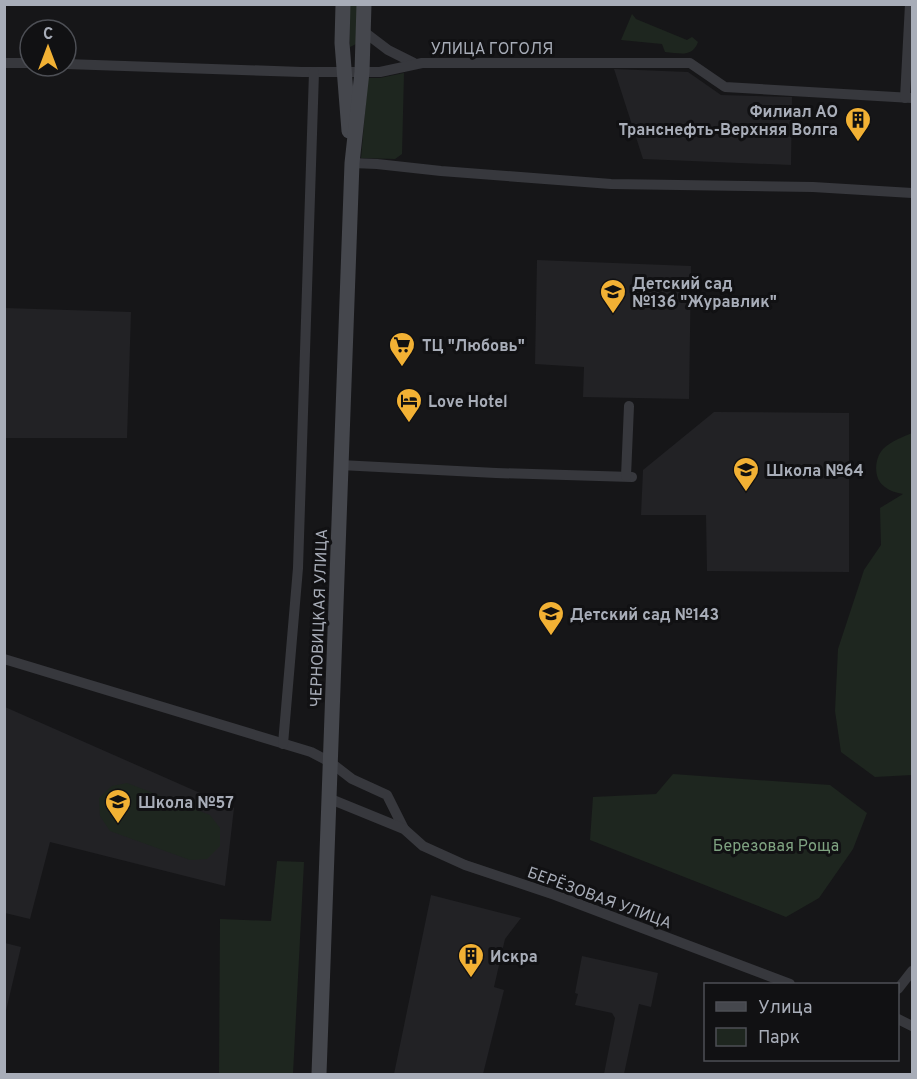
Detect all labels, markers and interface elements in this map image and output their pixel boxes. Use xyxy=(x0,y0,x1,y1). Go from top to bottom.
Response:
north arrow xyxy=(18,18,78,78)
text: С xyxy=(43,25,53,45)
street label: УЛИЦА ГОГОЛЯ xyxy=(430,40,554,60)
place label: Филиал АО Транснефть-Верхняя Волга xyxy=(618,103,838,141)
building icon: Филиал АО Транснефть-Верхняя Волга xyxy=(843,105,873,143)
place label: Детский сад №136 "Журавлик" xyxy=(632,275,777,313)
school or university icon: Детский сад №136 "Журавлик" xyxy=(598,277,628,315)
supermarket icon: ТЦ "Любовь" xyxy=(387,330,417,368)
place label: ТЦ "Любовь" xyxy=(422,337,525,357)
hotel icon: Love Hotel xyxy=(394,386,424,424)
place label: Love Hotel xyxy=(428,393,508,413)
school or university icon: Школа №64 xyxy=(731,455,761,493)
place label: Школа №64 xyxy=(766,462,864,482)
street label: ЧЕРНОВИЦКАЯ УЛИЦА xyxy=(307,528,333,708)
school or university icon: Детский сад №143 xyxy=(536,599,566,637)
place label: Детский сад №143 xyxy=(570,606,719,626)
school or university icon: Школа №57 xyxy=(103,787,133,825)
place label: Школа №57 xyxy=(138,794,234,814)
park label: Березовая Роща xyxy=(713,837,839,857)
street label: БЕРЁЗОВАЯ УЛИЦА xyxy=(524,862,675,934)
building icon: Искра xyxy=(456,941,486,979)
place label: Искра xyxy=(490,948,538,968)
legend xyxy=(704,983,899,1061)
text: Улица xyxy=(758,997,812,1020)
text: Парк xyxy=(758,1027,800,1050)

